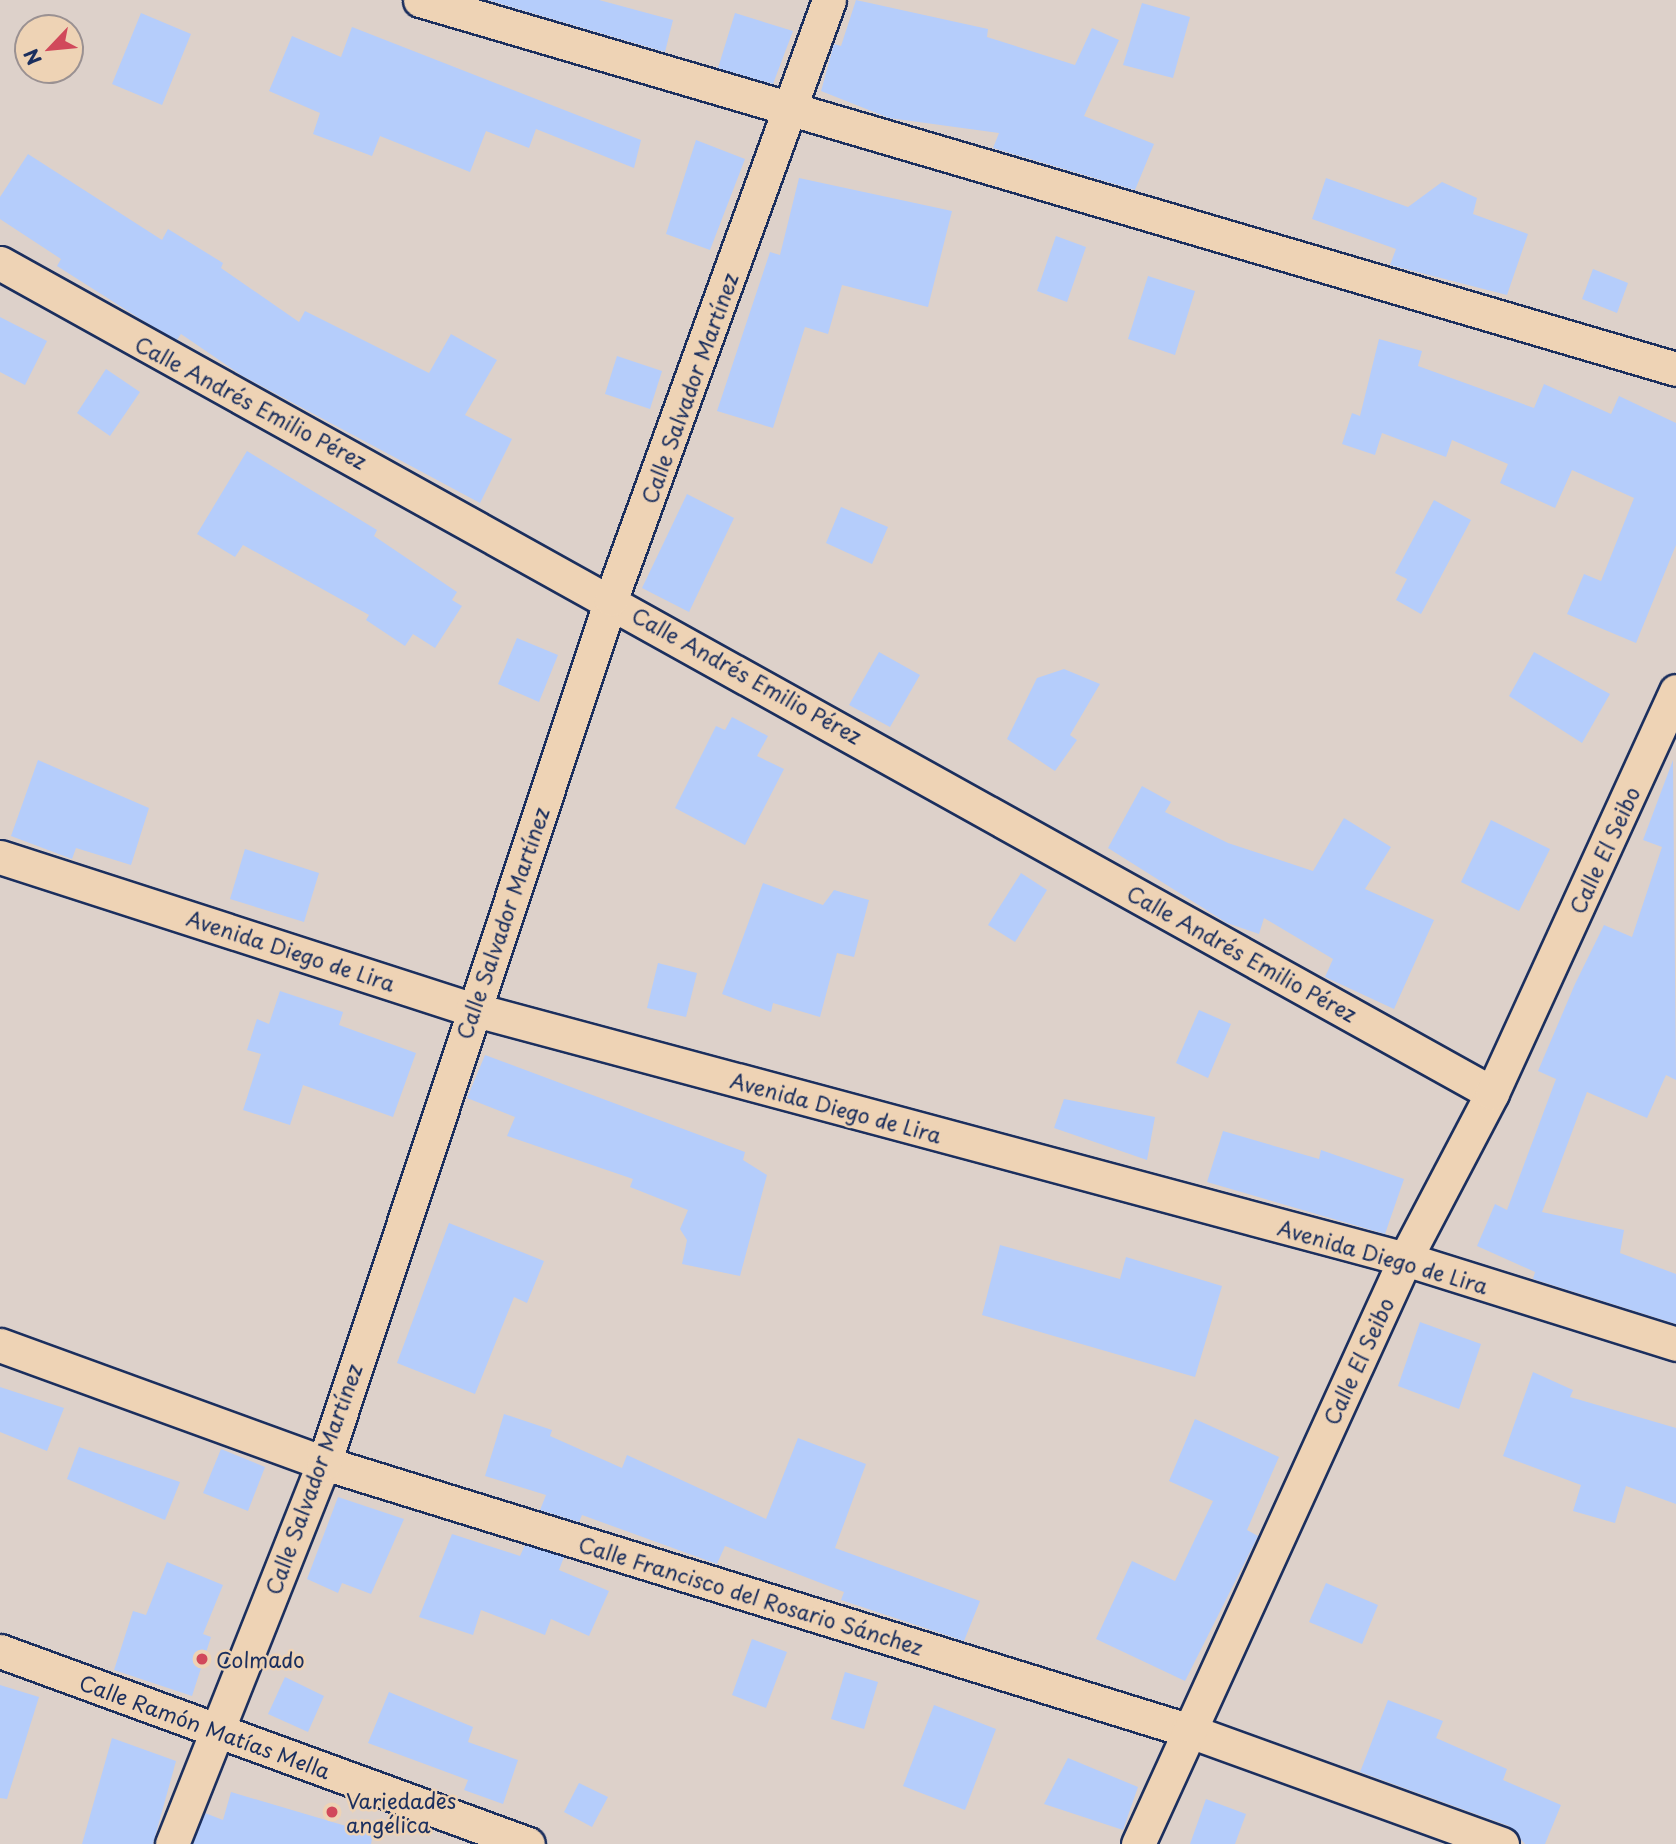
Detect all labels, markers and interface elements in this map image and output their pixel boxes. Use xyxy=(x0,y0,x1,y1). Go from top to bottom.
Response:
north arrow xyxy=(14,14,84,84)
text: N xyxy=(16,44,48,70)
street label: Calle Salvador Martínez xyxy=(635,269,743,507)
street label: Calle Andrés Emilio Pérez xyxy=(130,330,372,474)
street label: Calle Andrés Emilio Pérez xyxy=(627,601,867,749)
street label: Calle El Seibo xyxy=(1564,782,1644,918)
street label: Calle Salvador Martínez xyxy=(450,803,554,1043)
street label: Calle Andrés Emilio Pérez xyxy=(1122,879,1362,1027)
street label: Avenida Diego de Lira xyxy=(183,904,399,996)
street label: Avenida Diego de Lira xyxy=(727,1066,945,1148)
street label: Avenida Diego de Lira xyxy=(1274,1214,1492,1298)
street label: Calle El Seibo xyxy=(1318,1293,1398,1429)
street label: Calle Salvador Martínez xyxy=(259,1360,367,1598)
street label: Calle Francisco del Rosario Sánchez xyxy=(575,1530,927,1660)
place label: Colmado xyxy=(216,1646,305,1672)
marker: Colmado xyxy=(194,1651,210,1667)
street label: Calle Ramón Matías Mella xyxy=(76,1669,334,1783)
place label: Variedades angélica xyxy=(346,1787,456,1837)
marker: Variedades angélica xyxy=(324,1804,340,1820)

